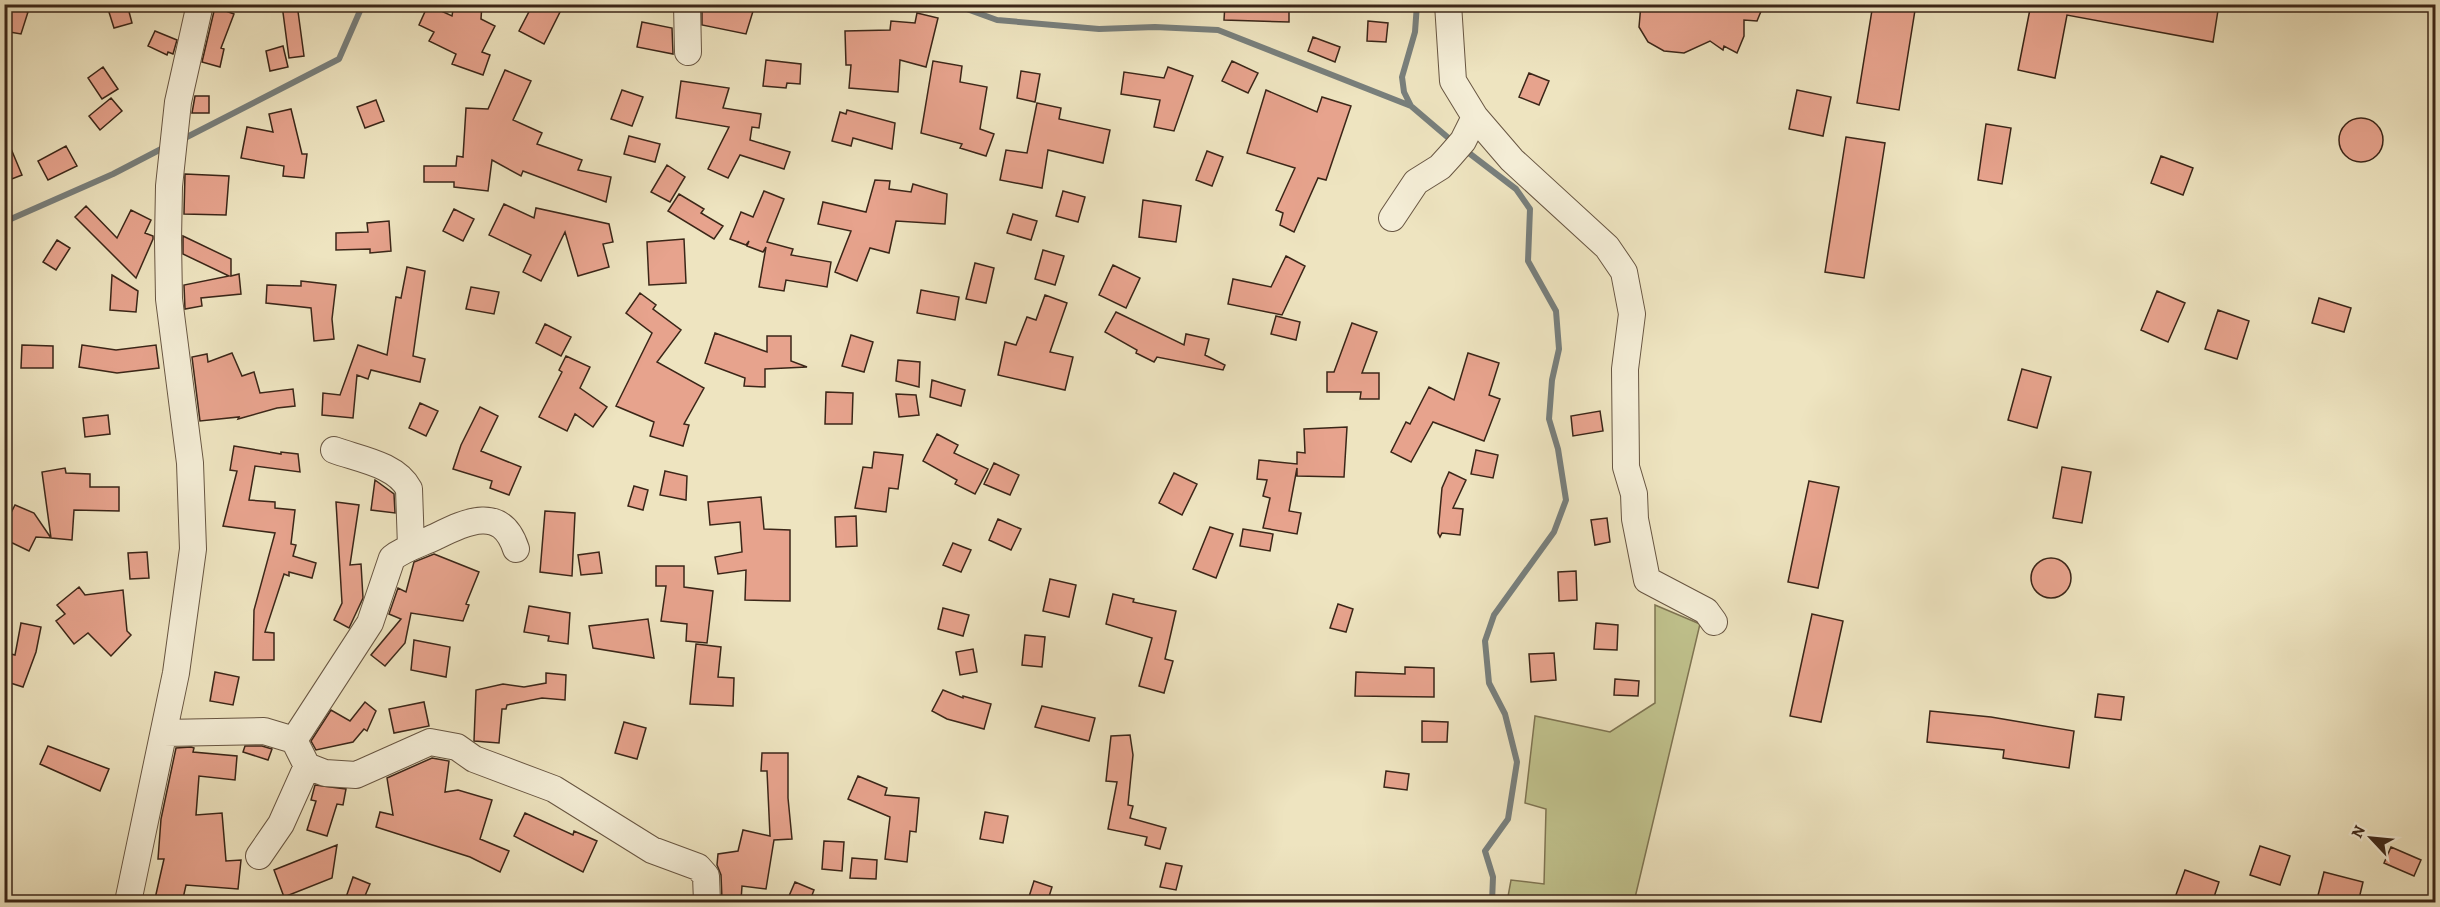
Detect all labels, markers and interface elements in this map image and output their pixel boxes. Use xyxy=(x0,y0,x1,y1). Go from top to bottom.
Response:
north arrow xyxy=(2341,808,2401,868)
text: N xyxy=(2346,821,2371,842)

